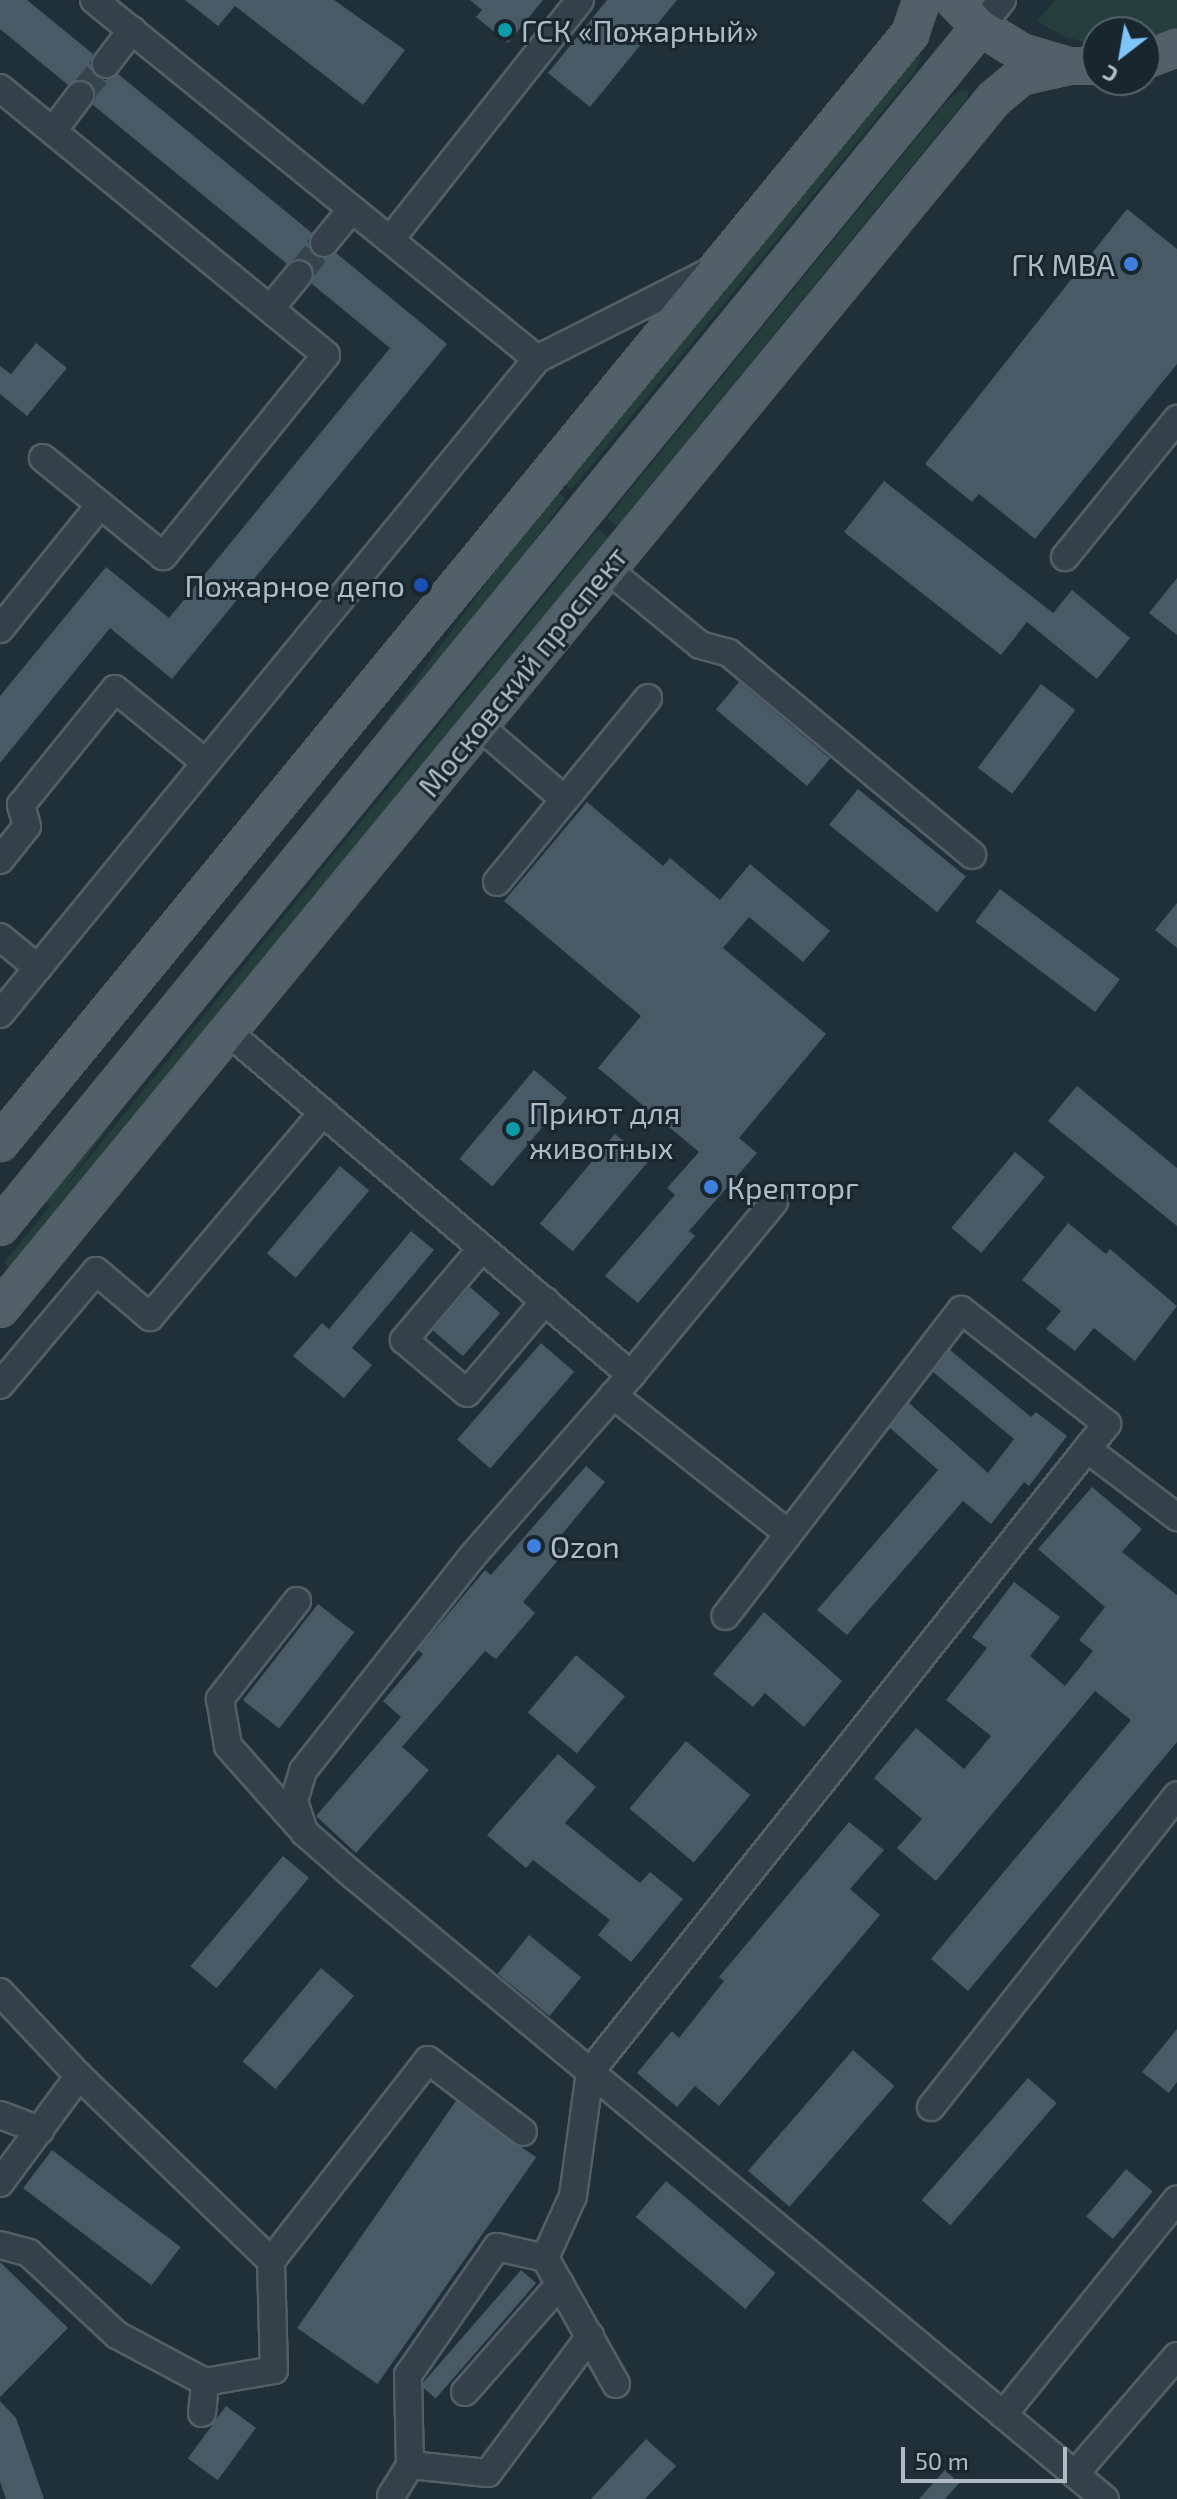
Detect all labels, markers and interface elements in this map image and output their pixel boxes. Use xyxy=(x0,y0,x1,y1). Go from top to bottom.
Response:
place label: ГСК «Пожарный» xyxy=(521,12,759,48)
north arrow xyxy=(1081,16,1161,96)
marker: ГСК «Пожарный» xyxy=(496,21,514,39)
text: С xyxy=(1097,60,1122,89)
place label: ГК МВА xyxy=(1011,246,1115,282)
marker: ГК МВА xyxy=(1122,255,1140,273)
street label: Московский проспект xyxy=(410,539,634,803)
place label: Пожарное депо xyxy=(185,567,405,603)
marker: Пожарное депо xyxy=(412,576,430,594)
place label: Приют для животных xyxy=(529,1094,680,1164)
marker: Приют для животных xyxy=(504,1120,522,1138)
place label: Крепторг xyxy=(727,1169,859,1205)
marker: Крепторг xyxy=(702,1178,720,1196)
place label: Ozon xyxy=(550,1528,620,1564)
marker: Ozon xyxy=(525,1537,543,1555)
scale bar xyxy=(905,2431,1071,2481)
text: 50 m xyxy=(915,2446,969,2475)

